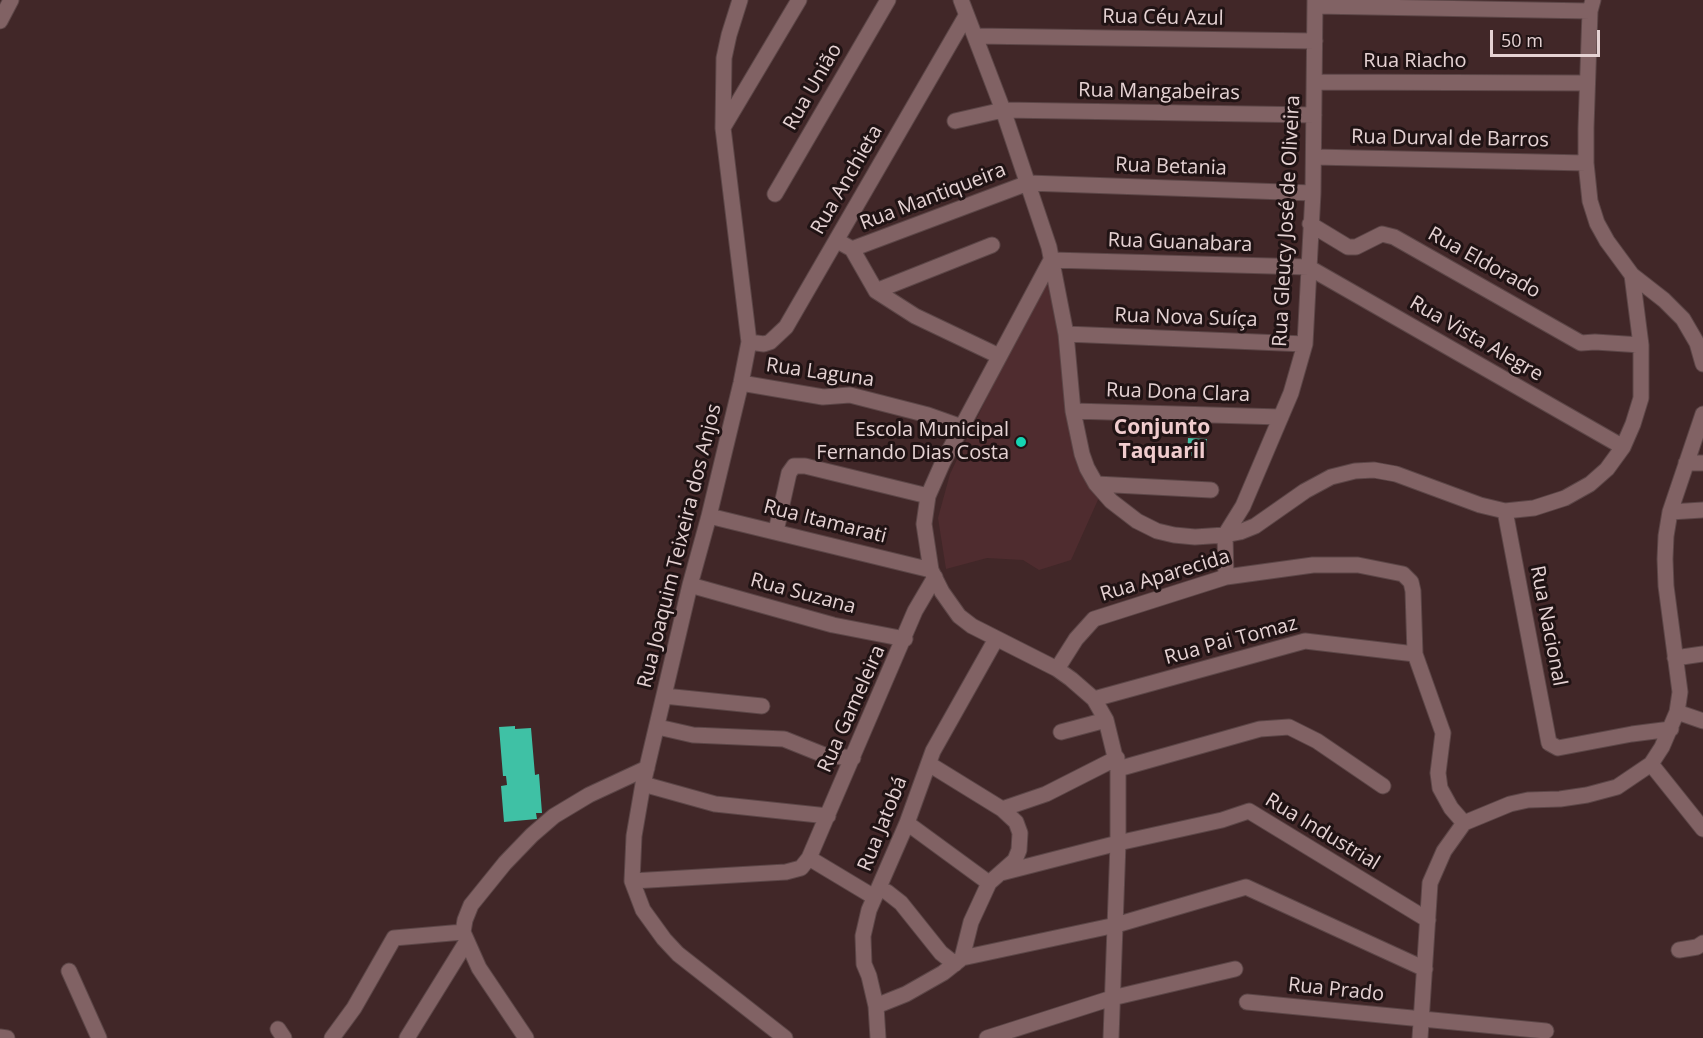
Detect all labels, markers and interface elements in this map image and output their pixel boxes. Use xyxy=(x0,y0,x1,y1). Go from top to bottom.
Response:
street label: Rua Céu Azul xyxy=(1102,5,1224,31)
scale bar xyxy=(1493,18,1602,56)
text: 50 m xyxy=(1501,28,1543,52)
street label: Rua União xyxy=(779,39,847,135)
street label: Rua Riacho xyxy=(1363,49,1467,73)
street label: Rua Mangabeiras xyxy=(1078,79,1240,105)
street label: Rua Gleucy José de Oliveira xyxy=(1268,95,1306,347)
street label: Rua Anchieta xyxy=(806,121,888,239)
street label: Rua Durval de Barros xyxy=(1351,125,1549,153)
street label: Rua Betania xyxy=(1115,153,1227,181)
street label: Rua Mantiqueira xyxy=(857,158,1009,236)
street label: Rua Eldorado xyxy=(1424,222,1544,304)
street label: Rua Guanabara xyxy=(1107,228,1253,258)
street label: Rua Vista Alegre xyxy=(1405,291,1547,387)
street label: Rua Nova Suíça xyxy=(1114,304,1258,332)
street label: Rua Laguna xyxy=(764,354,876,392)
street label: Rua Dona Clara xyxy=(1106,378,1250,408)
street label: Rua Joaquim Teixeira dos Anjos xyxy=(633,402,727,690)
district label: Conjunto Taquaril xyxy=(1114,415,1210,465)
place label: Escola Municipal Fernando Dias Costa xyxy=(816,418,1009,465)
marker: Escola Municipal Fernando Dias Costa xyxy=(1014,435,1028,449)
street label: Rua Itamarati xyxy=(761,495,889,549)
street label: Rua Aparecida xyxy=(1097,545,1233,607)
street label: Rua Nacional xyxy=(1525,564,1571,688)
street label: Rua Suzana xyxy=(748,568,858,620)
street label: Rua Pai Tomaz xyxy=(1162,612,1300,670)
street label: Rua Gameleira xyxy=(813,642,891,776)
street label: Rua Jatobá xyxy=(853,773,913,875)
street label: Rua Industrial xyxy=(1260,788,1384,876)
street label: Rua Prado xyxy=(1287,973,1385,1007)

